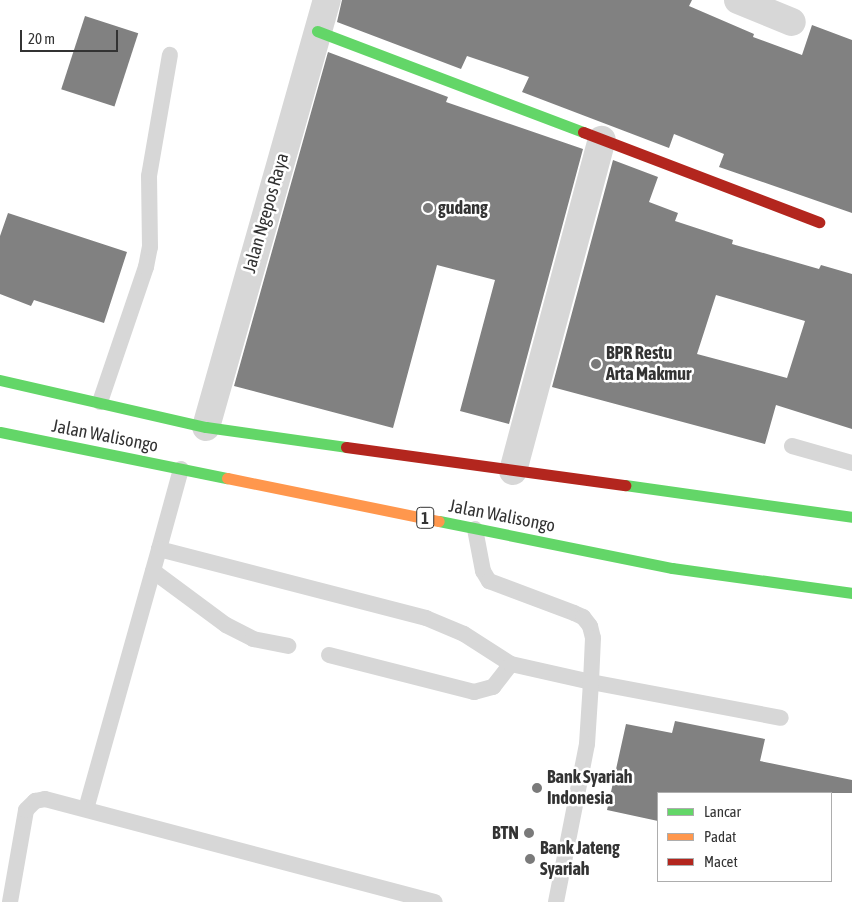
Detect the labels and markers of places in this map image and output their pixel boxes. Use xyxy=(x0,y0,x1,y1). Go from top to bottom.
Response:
place label: gudang xyxy=(438,197,488,219)
marker: gudang xyxy=(422,202,434,214)
place label: BPR Restu Arta Makmur xyxy=(606,343,691,386)
marker: BPR Restu Arta Makmur xyxy=(590,358,602,370)
place label: Bank Syariah Indonesia xyxy=(547,767,633,810)
marker: Bank Syariah Indonesia xyxy=(531,782,543,794)
place label: BTN xyxy=(492,822,519,844)
marker: BTN xyxy=(523,827,535,839)
place label: Bank Jateng Syariah xyxy=(540,838,620,881)
marker: Bank Jateng Syariah xyxy=(524,853,536,865)

